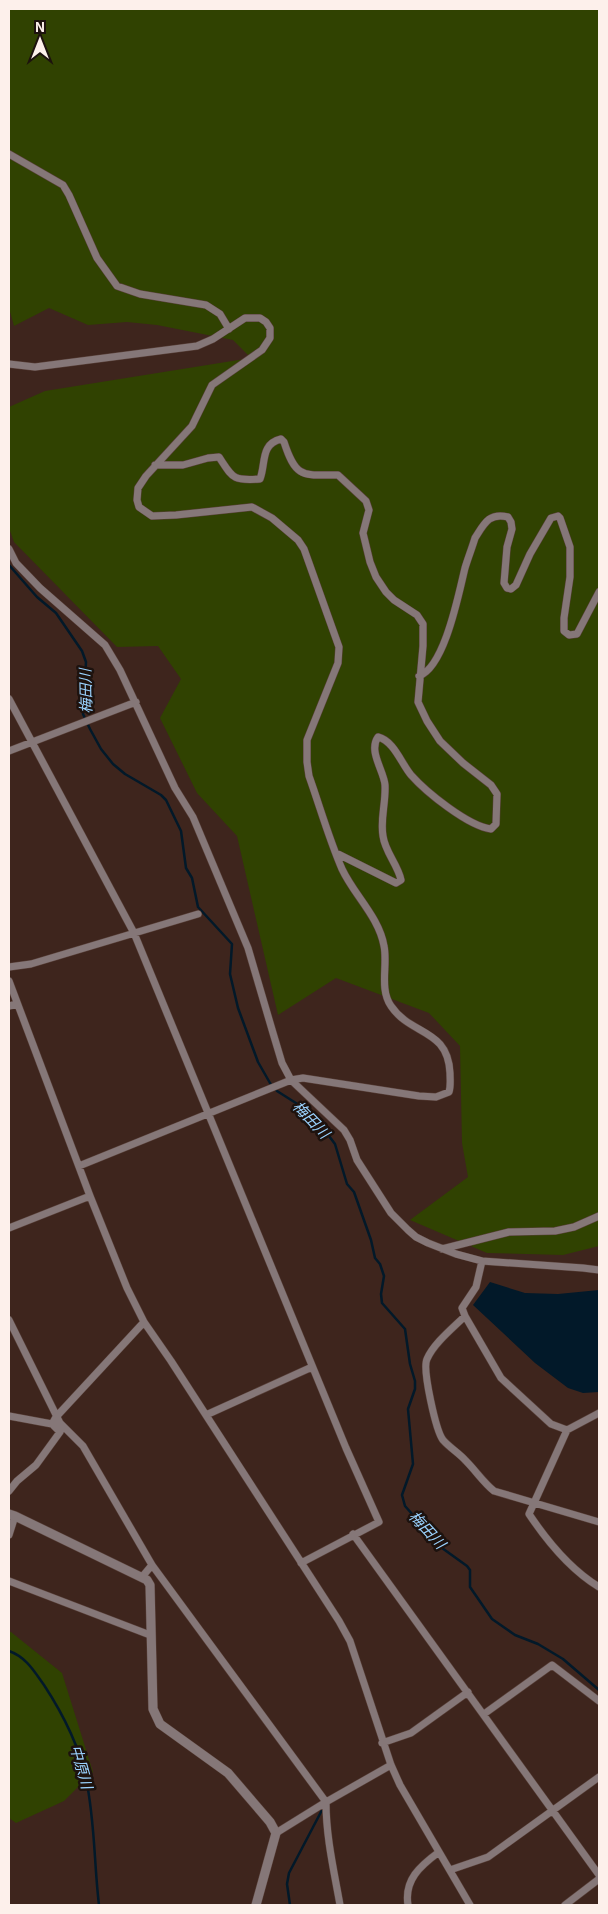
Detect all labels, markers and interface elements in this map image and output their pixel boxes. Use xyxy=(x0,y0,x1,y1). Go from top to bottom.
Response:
north arrow xyxy=(15,15,65,65)
text: N xyxy=(35,16,45,36)
water label: 梅田川 xyxy=(74,666,95,714)
water label: 梅田川 xyxy=(289,1095,337,1144)
water label: 梅田川 xyxy=(405,1505,452,1554)
water label: 中原川 xyxy=(66,1742,99,1793)

